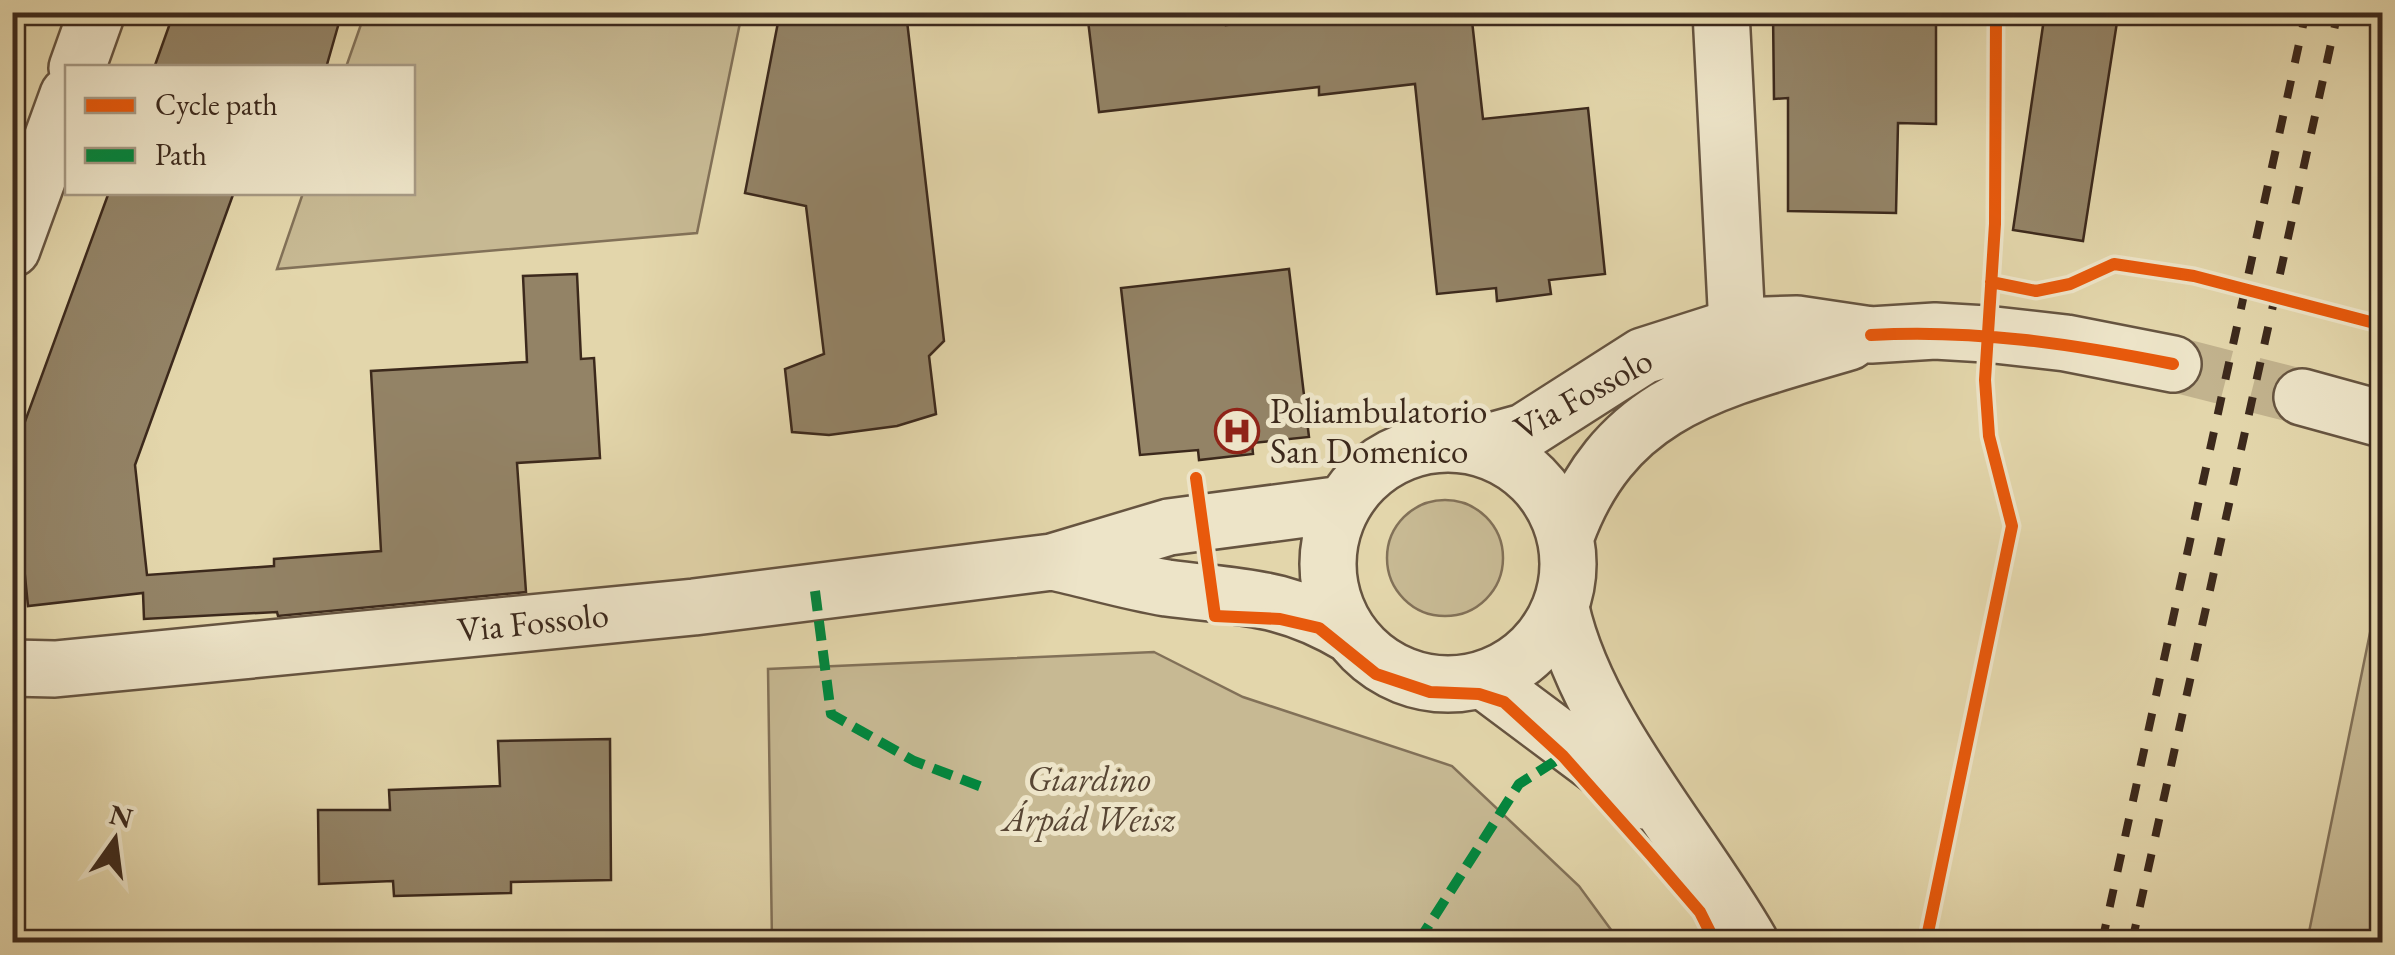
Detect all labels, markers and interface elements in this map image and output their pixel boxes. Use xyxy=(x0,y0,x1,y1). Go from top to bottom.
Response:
legend xyxy=(65,65,415,195)
text: Cycle path xyxy=(155,85,278,124)
text: Path xyxy=(155,135,207,174)
street label: Via Fossolo xyxy=(1506,337,1660,450)
place label: Poliambulatorio San Domenico xyxy=(1270,388,1487,473)
hospital icon: Poliambulatorio San Domenico xyxy=(1214,408,1260,454)
street label: Via Fossolo xyxy=(455,591,611,652)
park label: Giardino Árpád Weisz xyxy=(1000,756,1176,842)
north arrow xyxy=(65,790,165,890)
text: N xyxy=(106,796,137,836)

